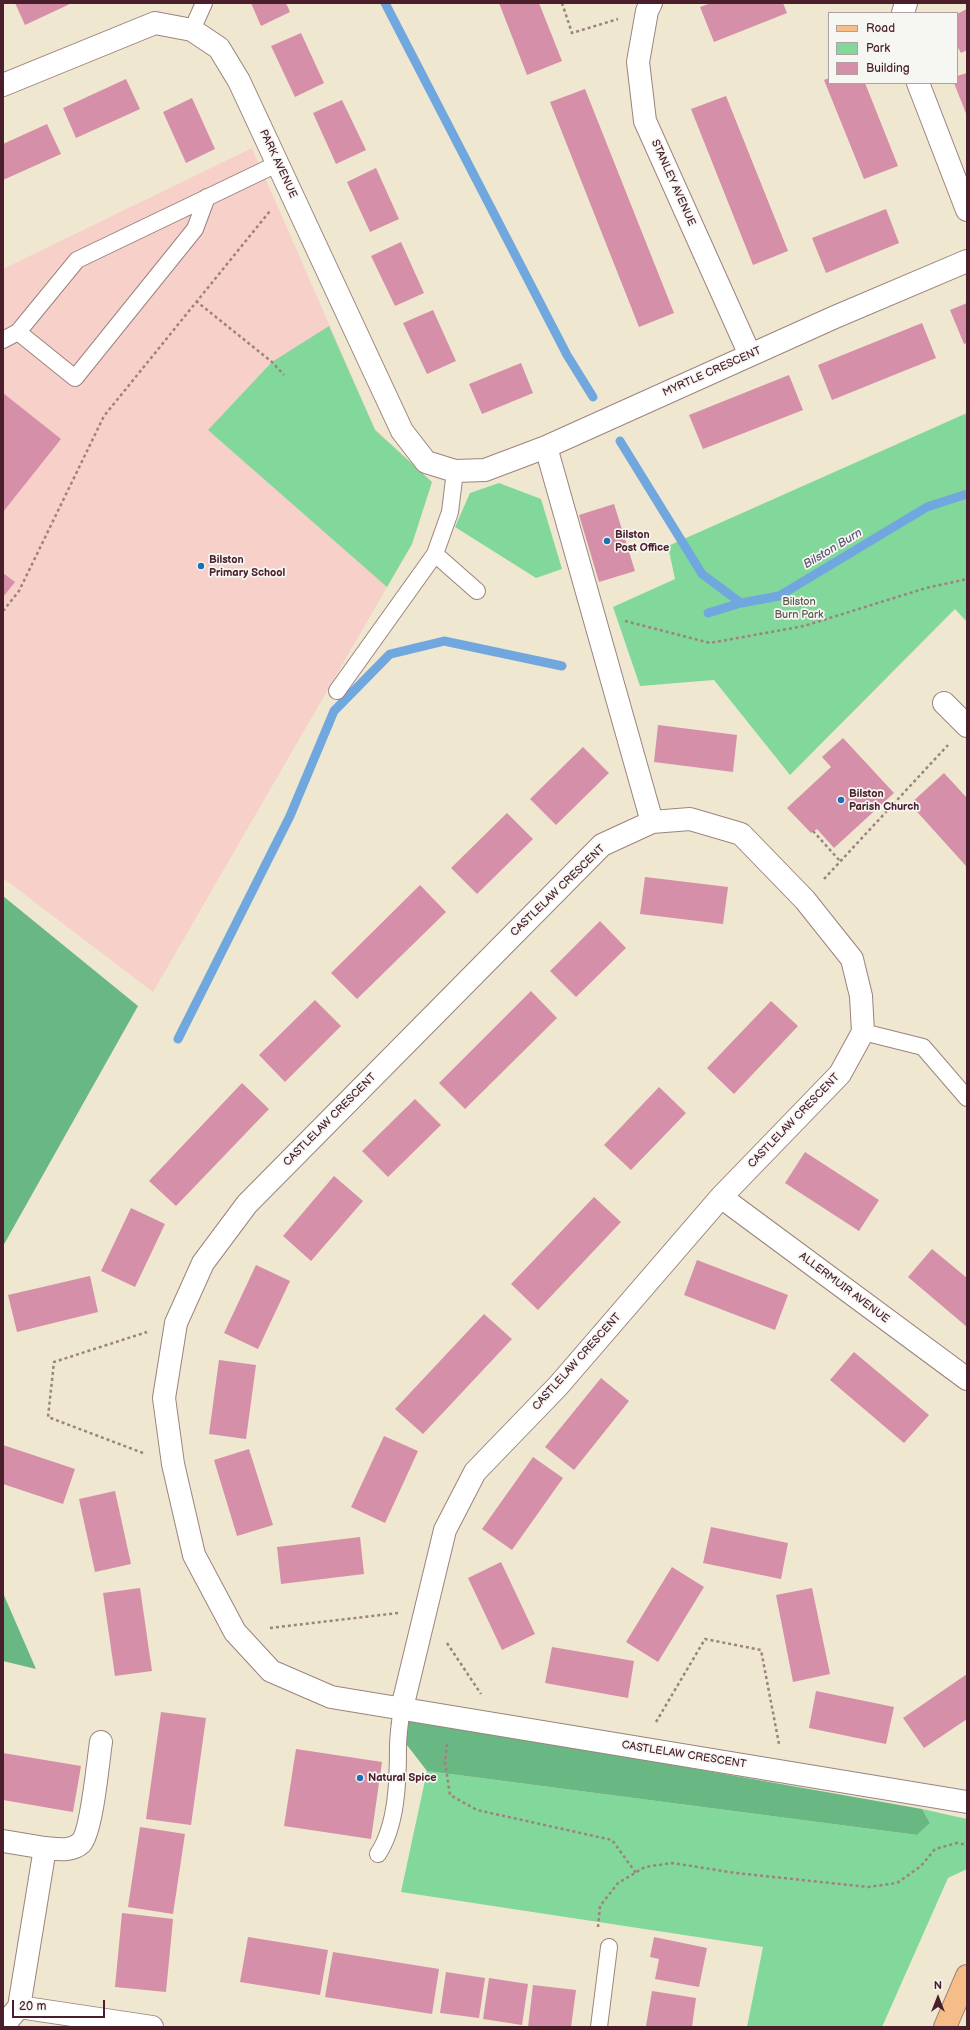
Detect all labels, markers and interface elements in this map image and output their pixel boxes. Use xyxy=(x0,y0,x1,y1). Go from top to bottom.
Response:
legend xyxy=(828,12,958,84)
text: Road xyxy=(866,21,895,36)
text: Park xyxy=(866,41,890,56)
text: Building xyxy=(866,61,910,76)
street label: PARK AVENUE xyxy=(256,128,300,200)
street label: STANLEY AVENUE xyxy=(648,138,698,228)
street label: MYRTLE CRESCENT xyxy=(661,344,763,400)
water label: Bilston Burn xyxy=(801,526,865,572)
place label: Bilston Post Office xyxy=(615,528,669,554)
marker: Bilston Post Office xyxy=(602,536,612,546)
place label: Bilston Primary School xyxy=(209,553,285,579)
marker: Bilston Primary School xyxy=(196,561,206,571)
park label: Bilston Burn Park xyxy=(775,595,823,621)
place label: Bilston Parish Church xyxy=(849,787,919,813)
marker: Bilston Parish Church xyxy=(836,795,846,805)
street label: CASTLELAW CRESCENT xyxy=(508,842,608,940)
street label: CASTLELAW CRESCENT xyxy=(281,1071,379,1169)
street label: CASTLELAW CRESCENT xyxy=(745,1071,843,1171)
street label: ALLERMUIR AVENUE xyxy=(796,1250,892,1326)
street label: CASTLELAW CRESCENT xyxy=(530,1311,624,1413)
street label: CASTLELAW CRESCENT xyxy=(621,1739,747,1771)
place label: Natural Spice xyxy=(368,1771,437,1785)
marker: Natural Spice xyxy=(355,1773,365,1783)
north arrow xyxy=(918,1978,958,2018)
text: N xyxy=(934,1979,942,1992)
scale bar xyxy=(14,1992,107,2018)
text: 20 m xyxy=(19,1999,46,2014)

